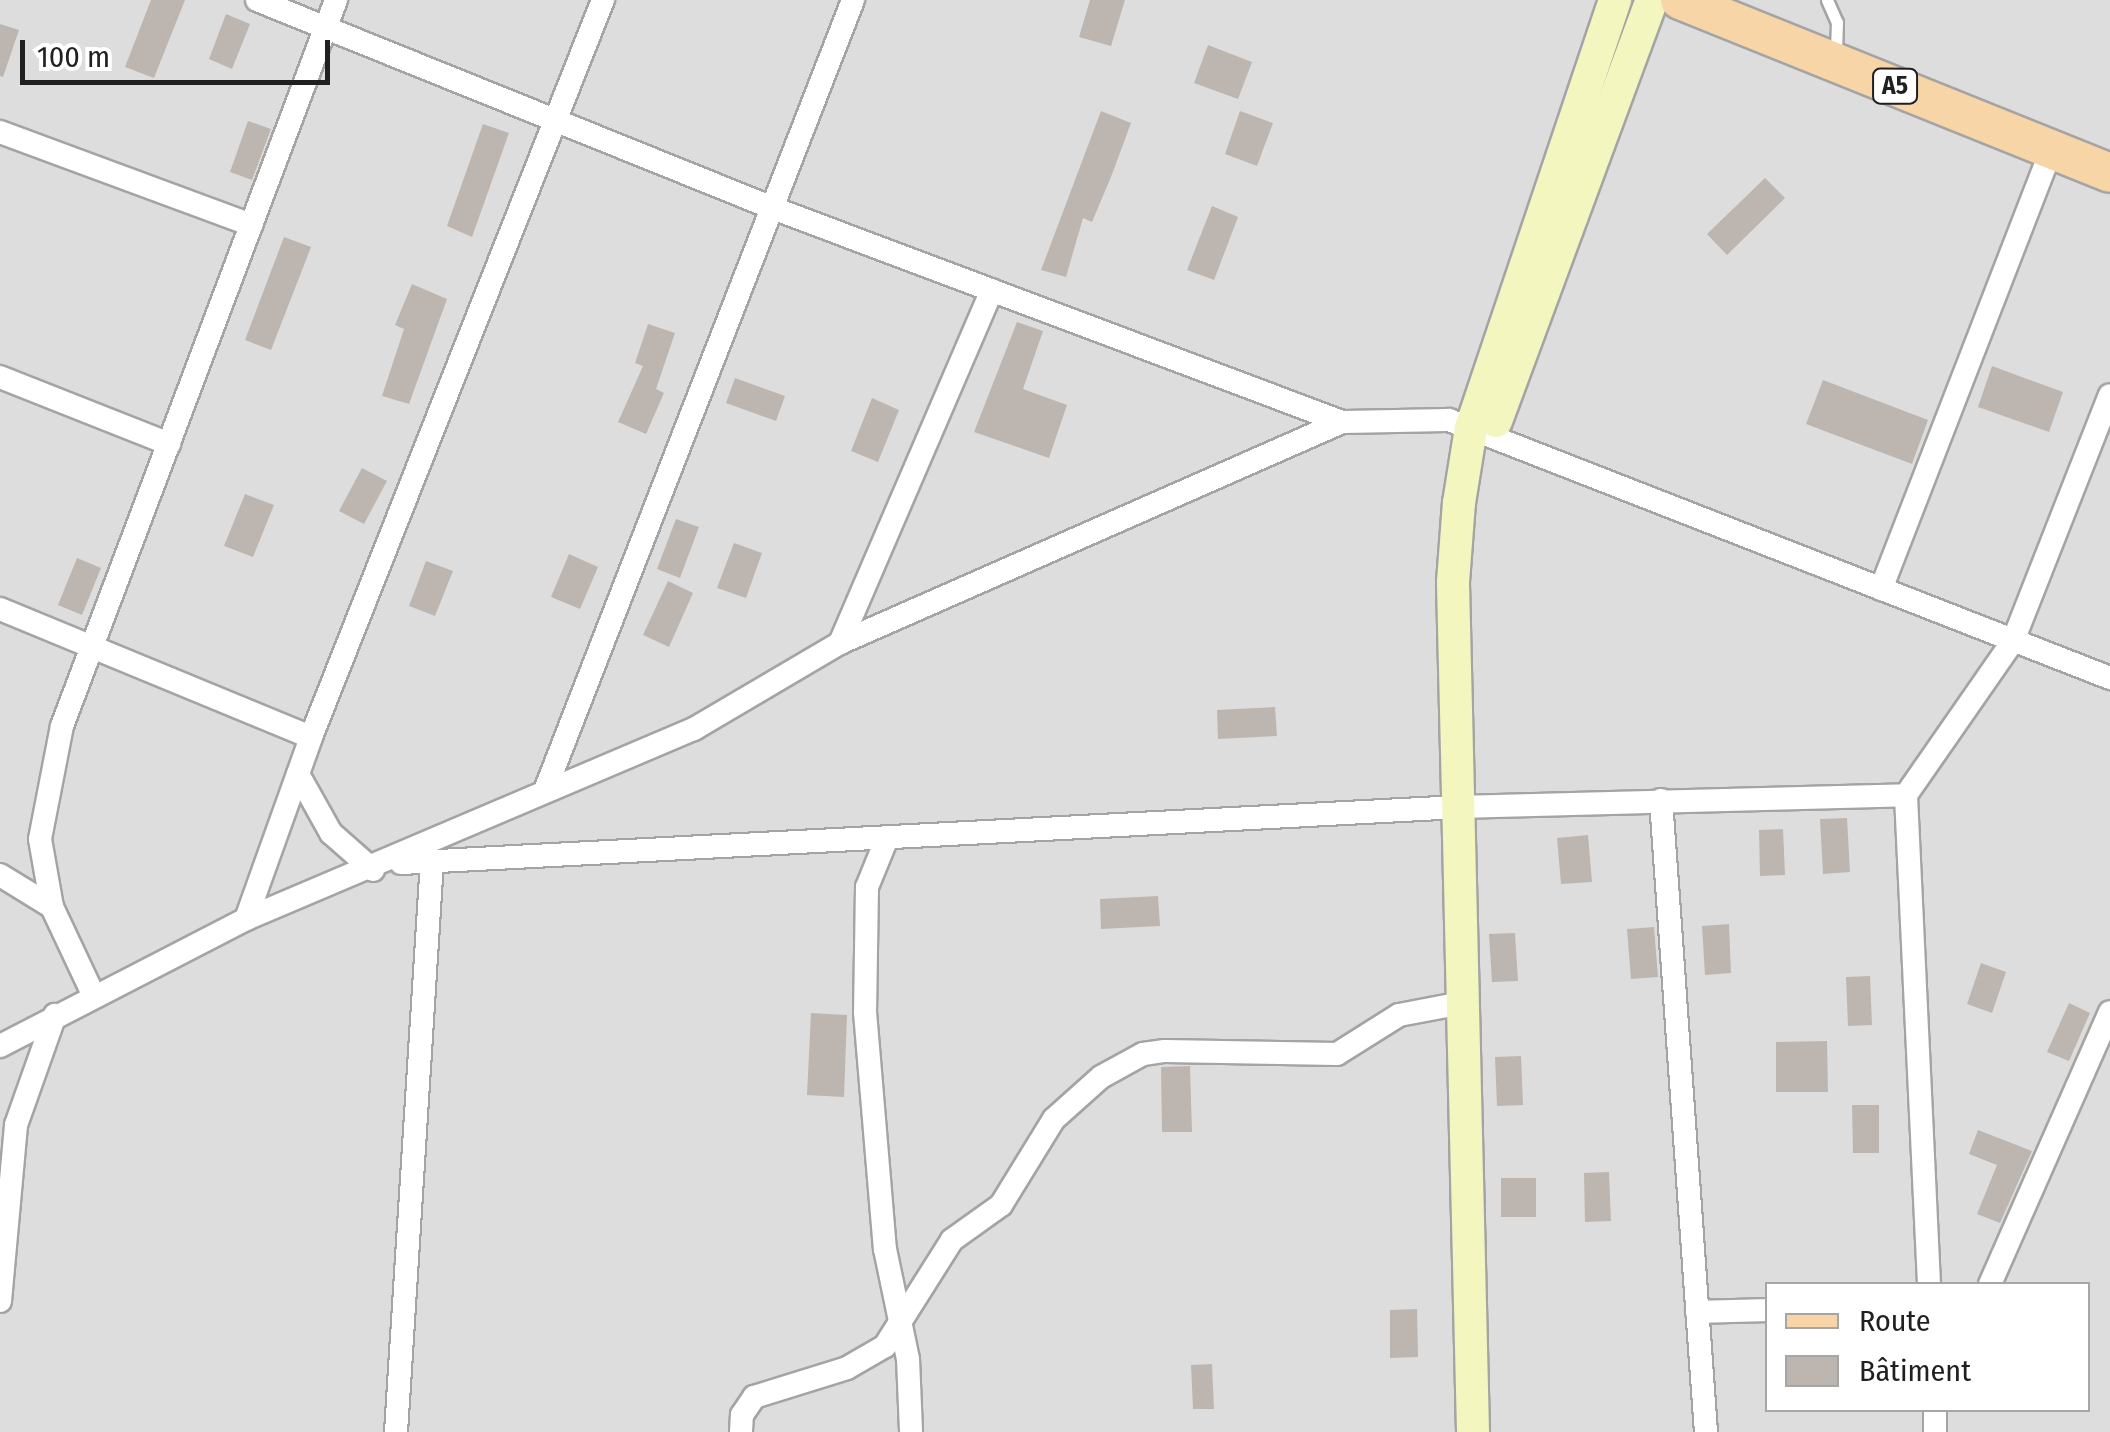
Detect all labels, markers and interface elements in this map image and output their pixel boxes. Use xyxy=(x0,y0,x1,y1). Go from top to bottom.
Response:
scale bar xyxy=(25,20,335,82)
text: 100 m xyxy=(37,39,110,75)
road number: A5 xyxy=(1870,66,1920,106)
legend xyxy=(1765,1282,2090,1412)
text: Route xyxy=(1859,1303,1931,1339)
text: Bâtiment xyxy=(1859,1353,1971,1389)

